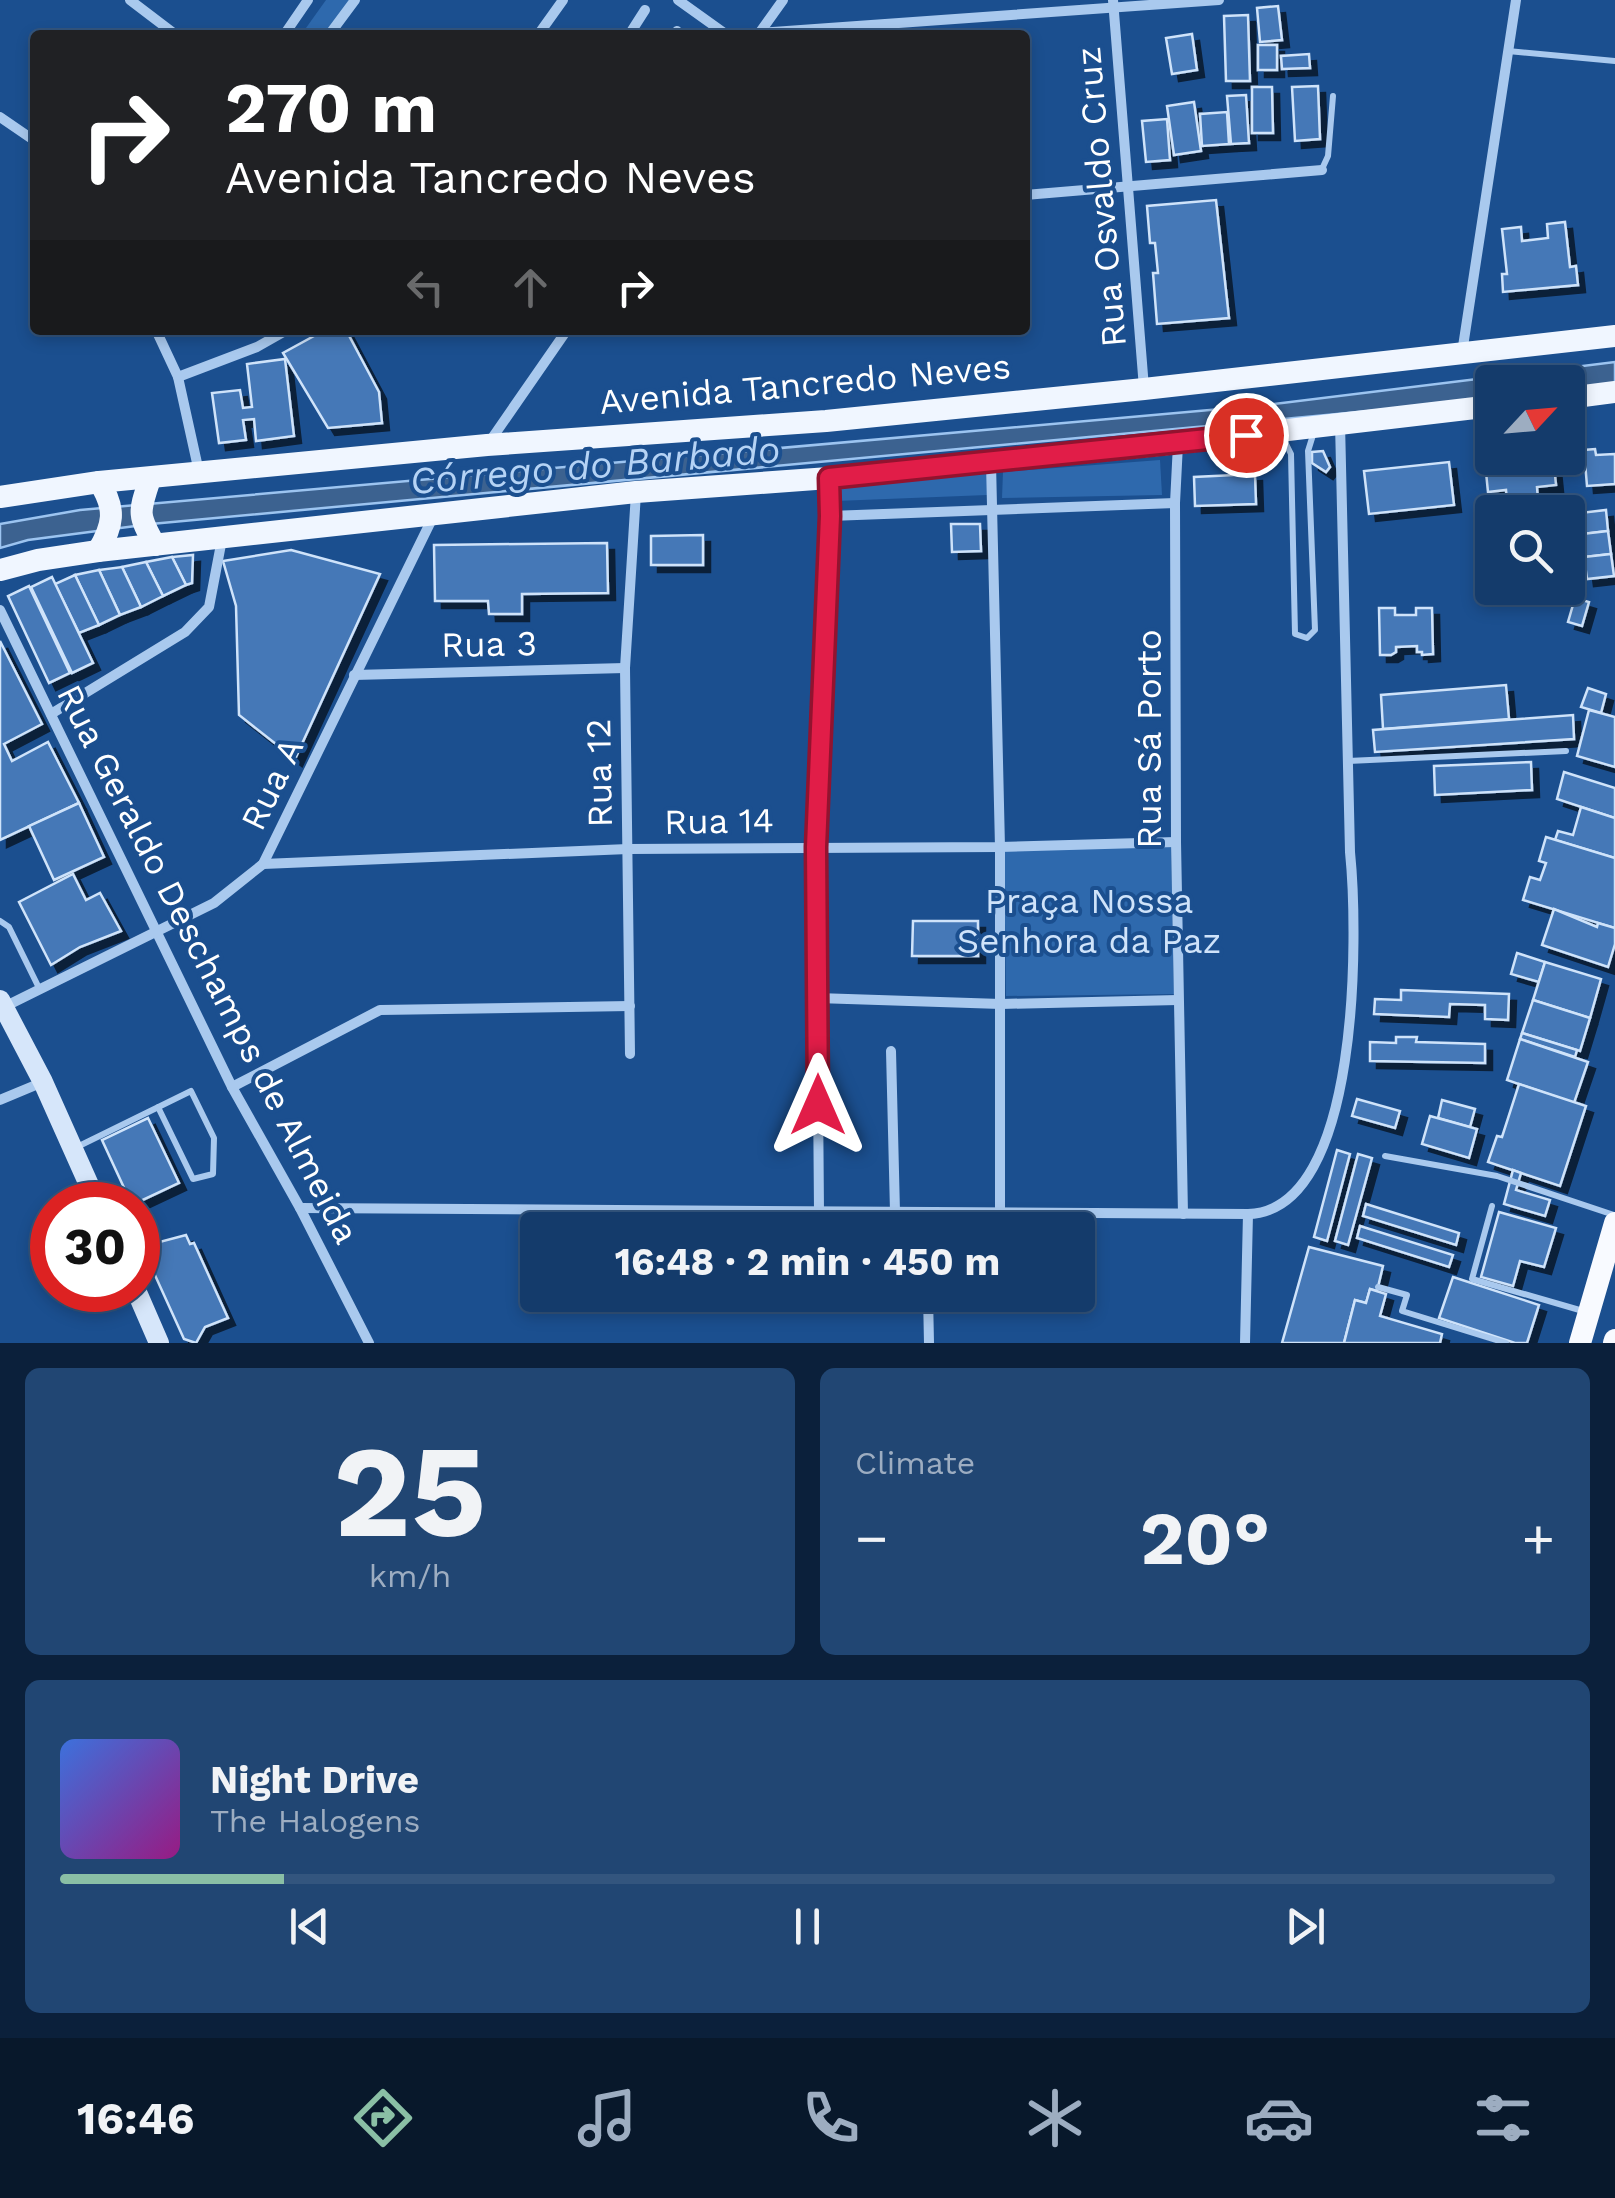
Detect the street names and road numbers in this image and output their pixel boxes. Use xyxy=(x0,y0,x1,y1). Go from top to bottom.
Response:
street label: Rua Osvaldo Cruz xyxy=(1067,45,1135,349)
street label: Avenida Tancredo Neves xyxy=(598,345,1012,423)
street label: Rua 3 xyxy=(441,622,537,666)
street label: Rua Sá Porto xyxy=(1128,629,1170,849)
street label: Rua Geraldo Deschamps de Almeida xyxy=(48,677,368,1251)
street label: Rua 12 xyxy=(577,718,621,828)
street label: Rua A xyxy=(232,731,312,837)
street label: Rua 14 xyxy=(664,799,774,843)

